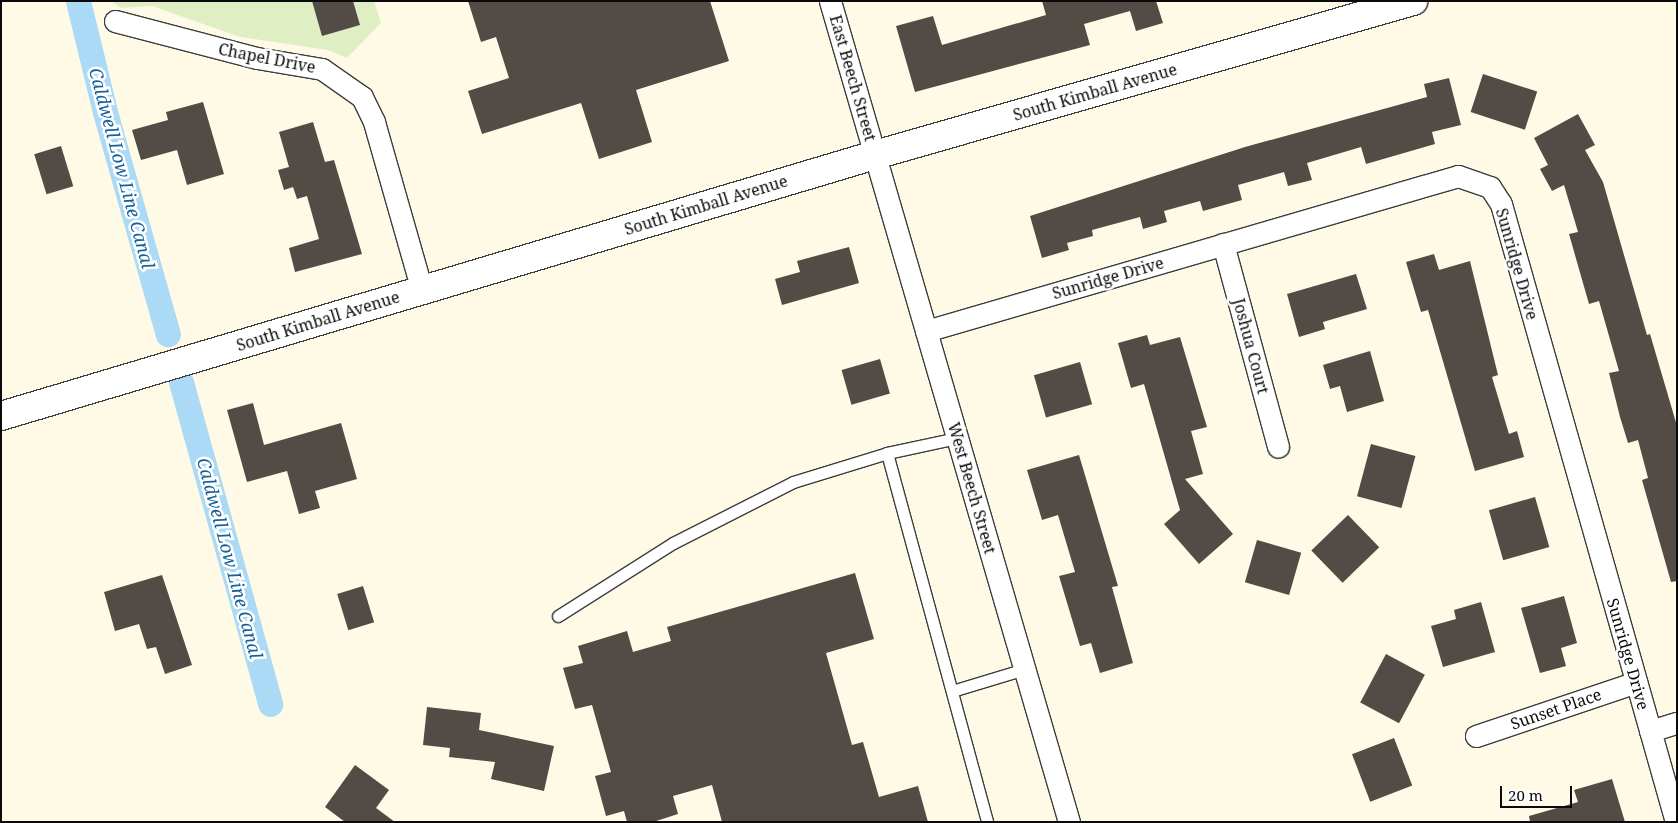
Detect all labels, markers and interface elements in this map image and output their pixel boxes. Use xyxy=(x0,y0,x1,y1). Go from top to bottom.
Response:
street label: East Beech Street xyxy=(826,13,880,143)
street label: Chapel Drive xyxy=(217,39,317,77)
street label: South Kimball Avenue xyxy=(1011,59,1179,125)
water label: Caldwell Low Line Canal xyxy=(85,65,159,271)
street label: South Kimball Avenue xyxy=(622,171,790,239)
street label: Sunridge Drive xyxy=(1492,206,1542,322)
street label: Sunridge Drive xyxy=(1050,253,1166,303)
street label: South Kimball Avenue xyxy=(234,287,402,355)
street label: Joshua Court xyxy=(1229,296,1273,396)
street label: West Beech Street xyxy=(944,420,1000,556)
water label: Caldwell Low Line Canal xyxy=(193,455,267,661)
street label: Sunridge Drive xyxy=(1603,596,1653,712)
street label: Sunset Place xyxy=(1508,684,1604,734)
scale bar xyxy=(1503,776,1576,808)
text: 20 m xyxy=(1508,785,1543,805)

